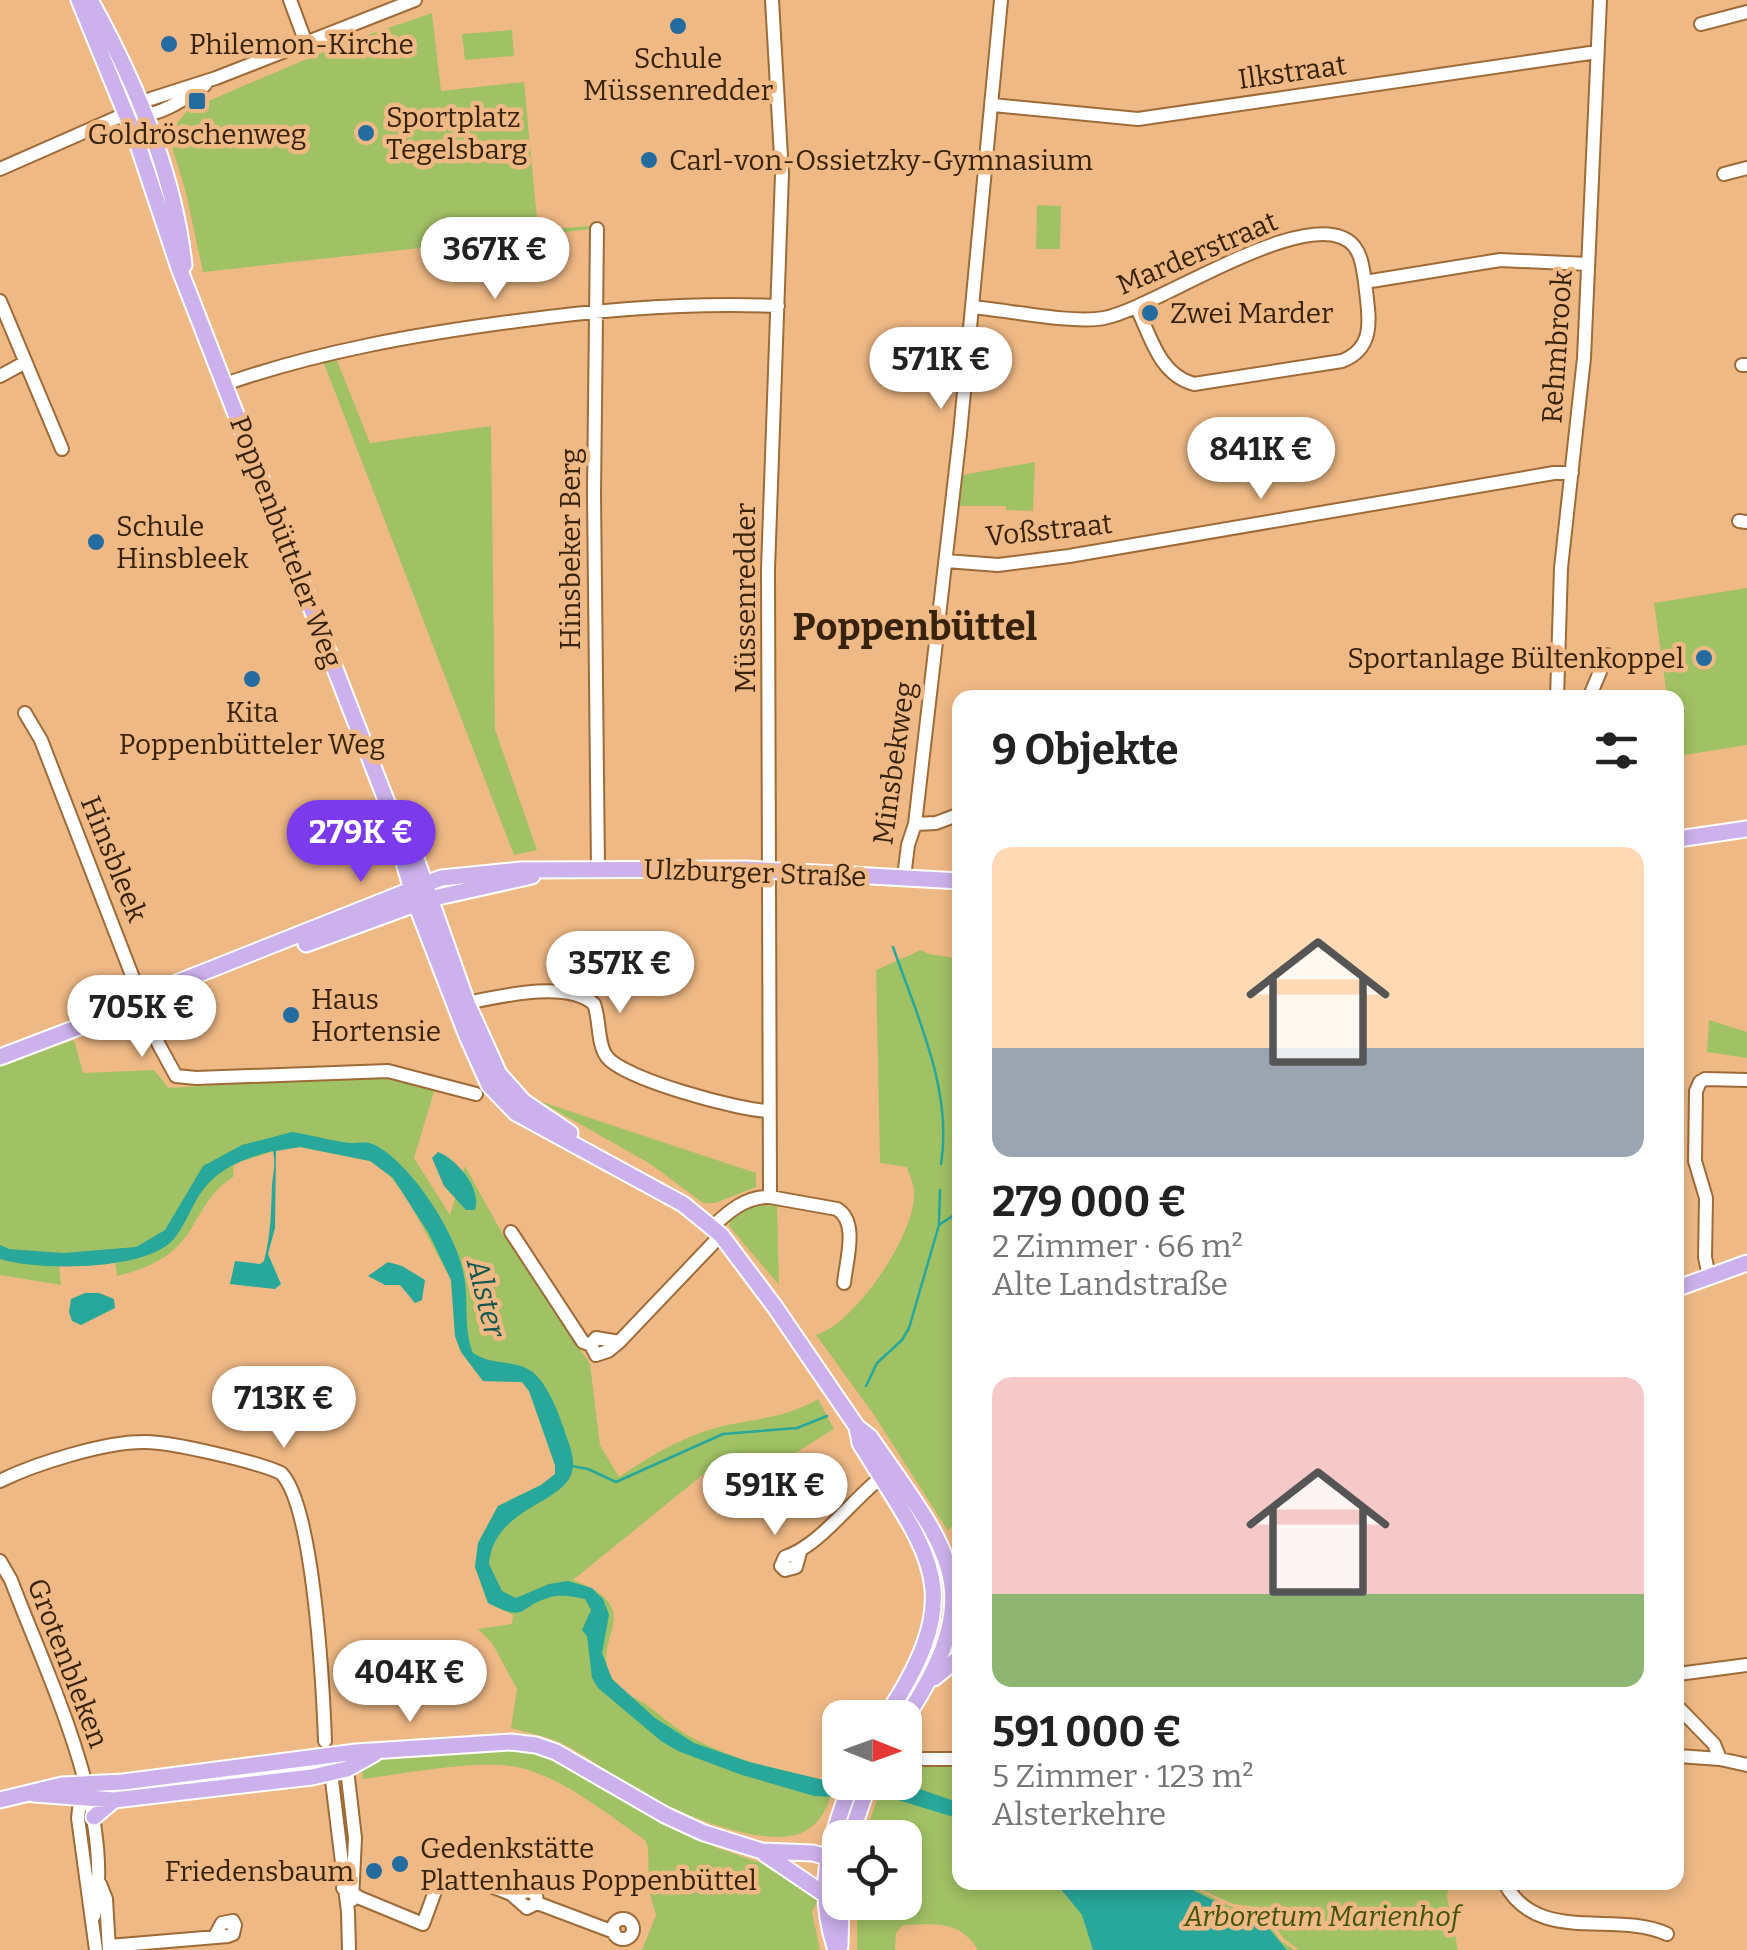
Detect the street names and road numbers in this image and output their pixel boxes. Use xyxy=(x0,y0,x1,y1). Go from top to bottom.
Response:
street label: Ilkstraat xyxy=(1236,48,1348,96)
street label: Marderstraat xyxy=(1112,204,1282,302)
street label: Rehmbrook xyxy=(1535,269,1579,425)
street label: Poppenbütteler Weg xyxy=(223,412,349,672)
street label: Hinsbeker Berg xyxy=(554,448,587,650)
street label: Müssenredder xyxy=(729,503,762,693)
street label: Voßstraat xyxy=(984,507,1114,553)
street label: Minsbekweg xyxy=(866,679,922,847)
street label: Hinsbleek xyxy=(74,791,154,927)
street label: Ulzburger Straße xyxy=(643,853,867,893)
street label: Grotenbleken xyxy=(21,1574,116,1753)

